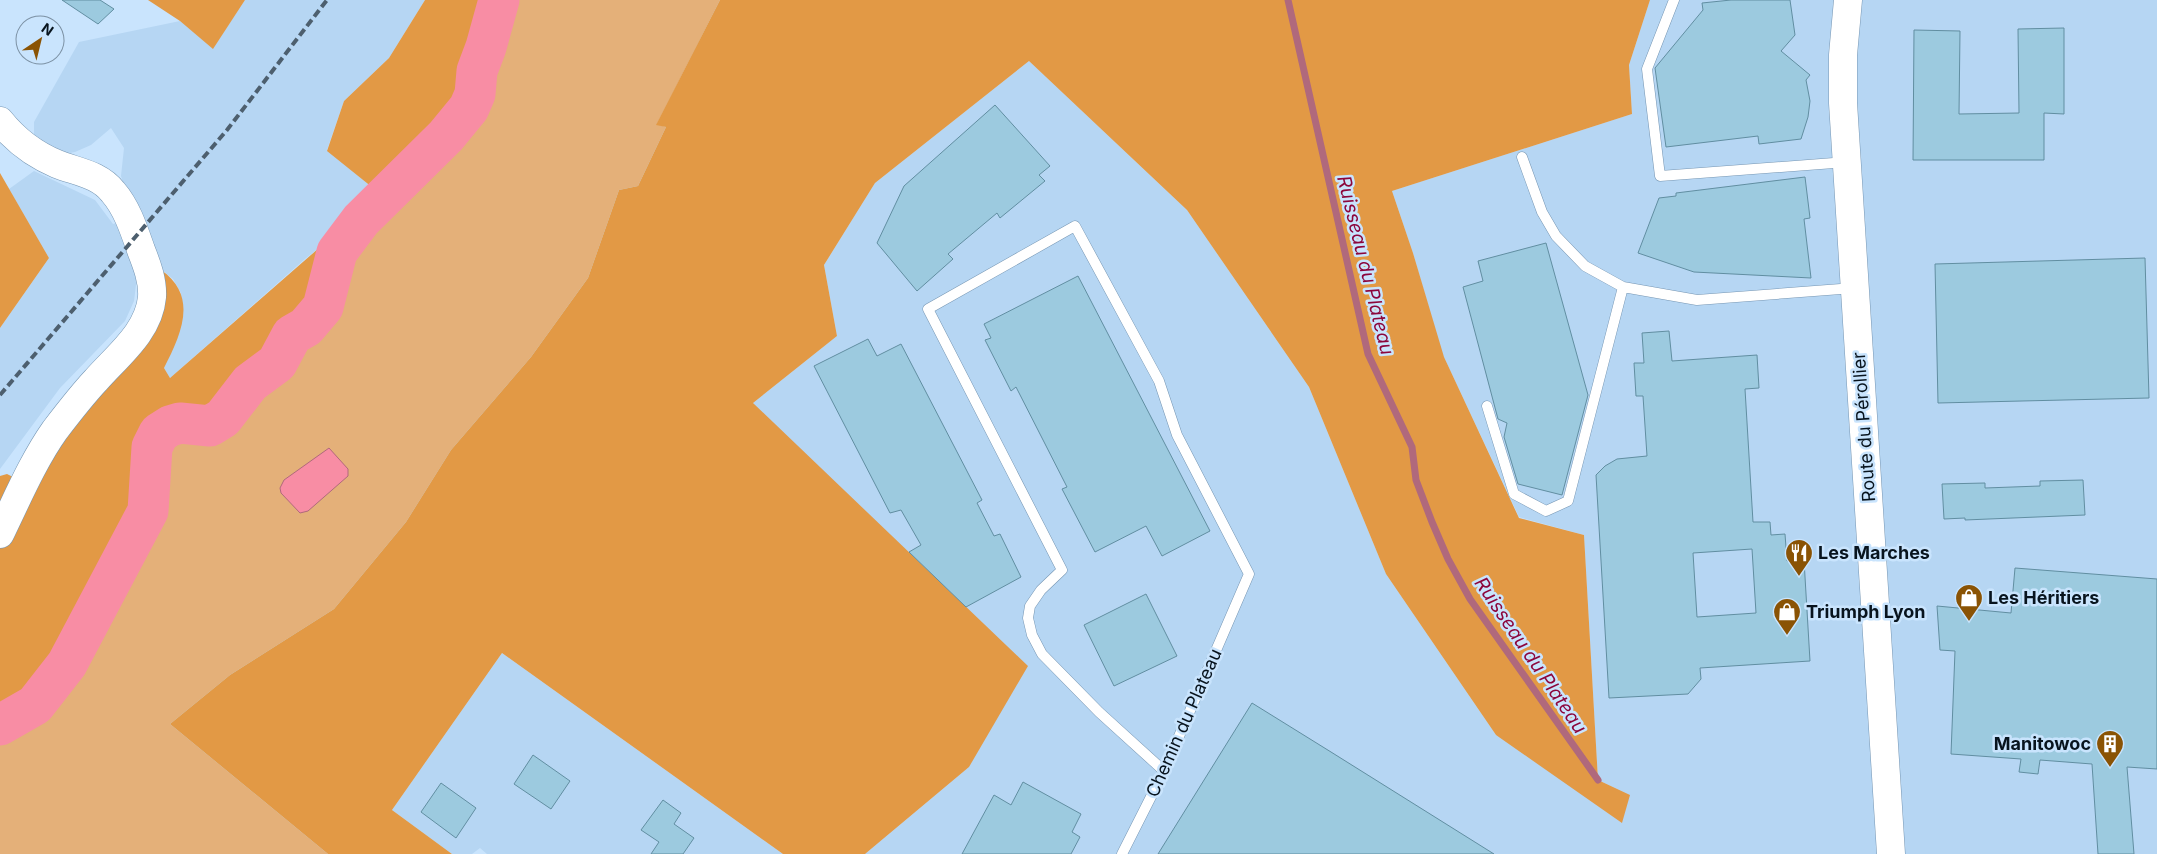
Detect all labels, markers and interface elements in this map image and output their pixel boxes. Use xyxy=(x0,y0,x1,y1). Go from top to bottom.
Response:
north arrow xyxy=(15,15,65,65)
text: N xyxy=(38,19,57,39)
water label: Ruisseau du Plateau xyxy=(1332,173,1399,357)
street label: Route du Pérollier xyxy=(1848,351,1879,503)
restaurant icon: Les Marches xyxy=(1784,538,1814,577)
place label: Les Marches xyxy=(1818,542,1930,563)
water label: Ruisseau du Plateau xyxy=(1470,573,1592,738)
shop icon: Les Héritiers xyxy=(1954,583,1984,622)
place label: Les Héritiers xyxy=(1988,587,2099,608)
shop icon: Triumph Lyon xyxy=(1772,597,1802,636)
place label: Triumph Lyon xyxy=(1806,601,1926,622)
street label: Chemin du Plateau xyxy=(1141,645,1226,800)
building icon: Manitowoc xyxy=(2095,729,2125,768)
place label: Manitowoc xyxy=(1994,733,2091,754)

